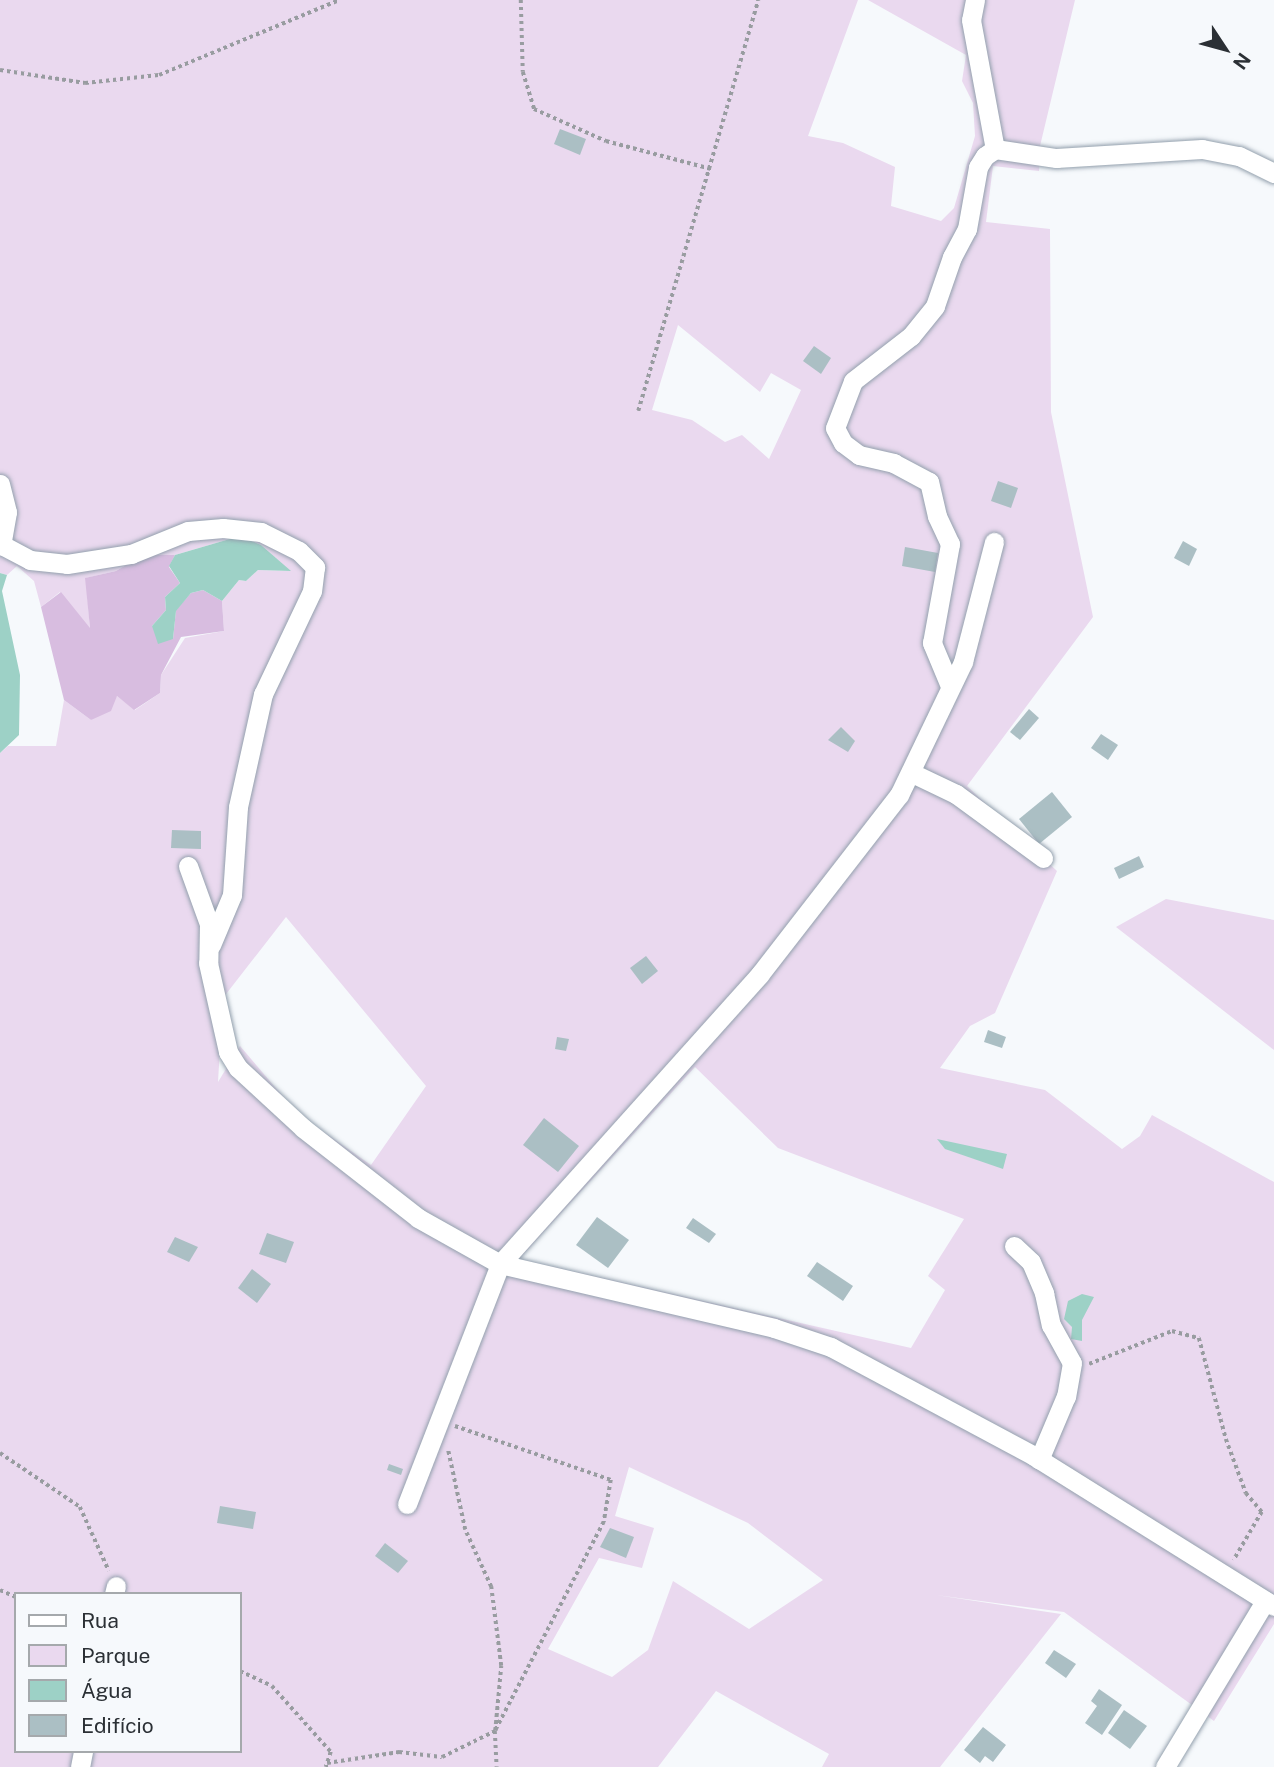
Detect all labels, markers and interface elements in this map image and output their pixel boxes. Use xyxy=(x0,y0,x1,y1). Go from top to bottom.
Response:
north arrow xyxy=(1190,14,1260,84)
text: N xyxy=(1229,49,1255,74)
legend xyxy=(14,1592,242,1753)
text: Rua xyxy=(81,1608,119,1633)
text: Parque xyxy=(81,1643,150,1668)
text: Água xyxy=(81,1678,132,1703)
text: Edifício xyxy=(81,1713,154,1738)

